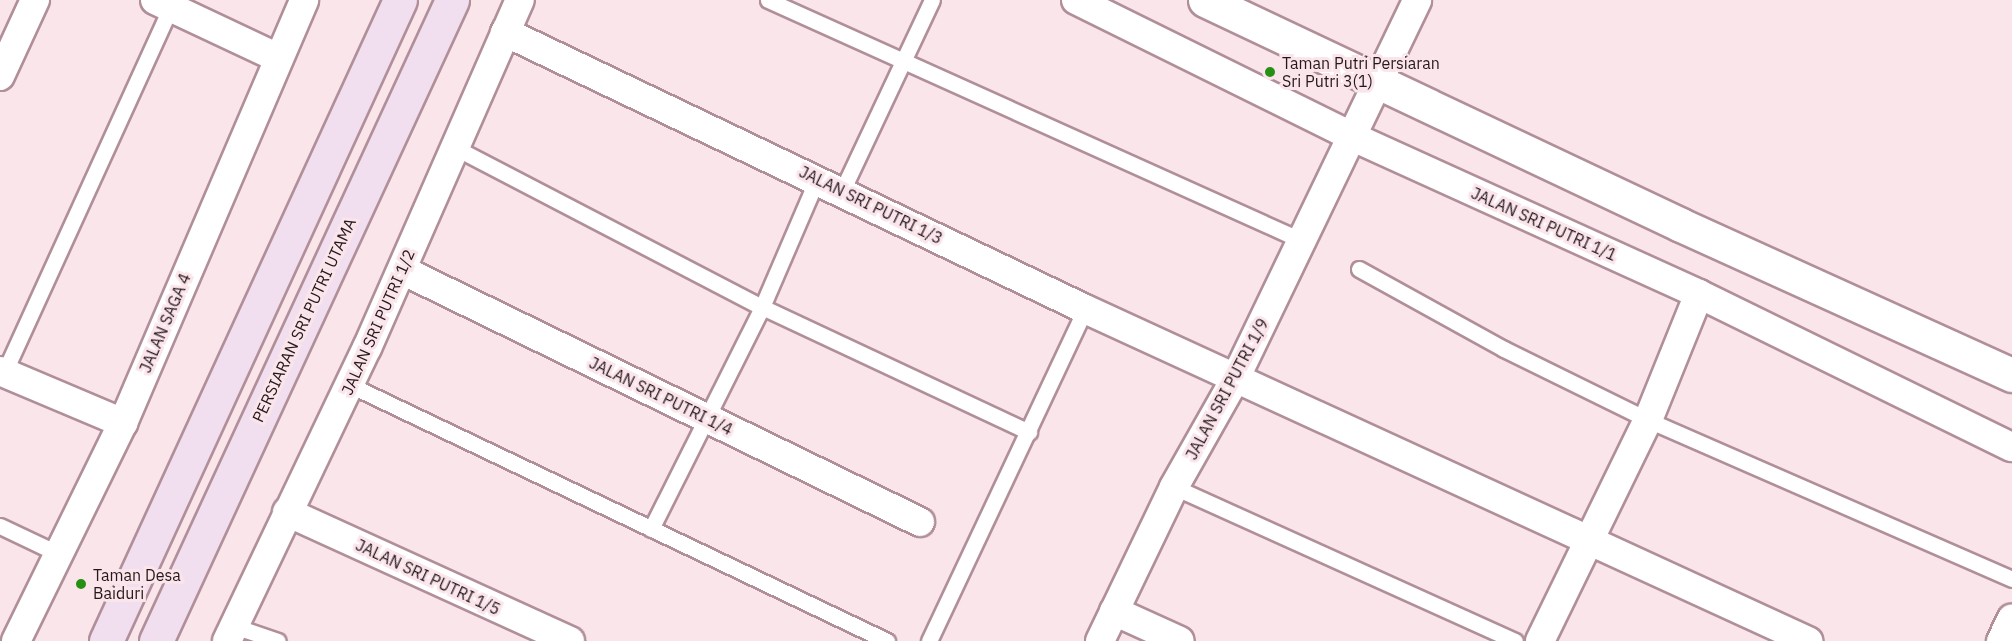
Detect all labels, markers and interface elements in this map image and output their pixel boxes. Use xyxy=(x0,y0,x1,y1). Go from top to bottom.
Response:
place label: Taman Putri Persiaran Sri Putri 3(1) xyxy=(1282,53,1440,91)
marker: Taman Putri Persiaran Sri Putri 3(1) xyxy=(1263,65,1277,79)
street label: JALAN SRI PUTRI 1/3 xyxy=(796,162,946,248)
street label: JALAN SRI PUTRI 1/1 xyxy=(1468,183,1620,265)
street label: PERSIARAN SRI PUTRI UTAMA xyxy=(248,215,360,425)
street label: JALAN SRI PUTRI 1/2 xyxy=(337,246,419,398)
street label: JALAN SAGA 4 xyxy=(135,270,195,376)
street label: JALAN SRI PUTRI 1/9 xyxy=(1182,315,1272,463)
street label: JALAN SRI PUTRI 1/4 xyxy=(586,353,736,439)
street label: JALAN SRI PUTRI 1/5 xyxy=(353,535,503,619)
place label: Taman Desa Baiduri xyxy=(93,565,181,603)
marker: Taman Desa Baiduri xyxy=(74,577,88,591)

